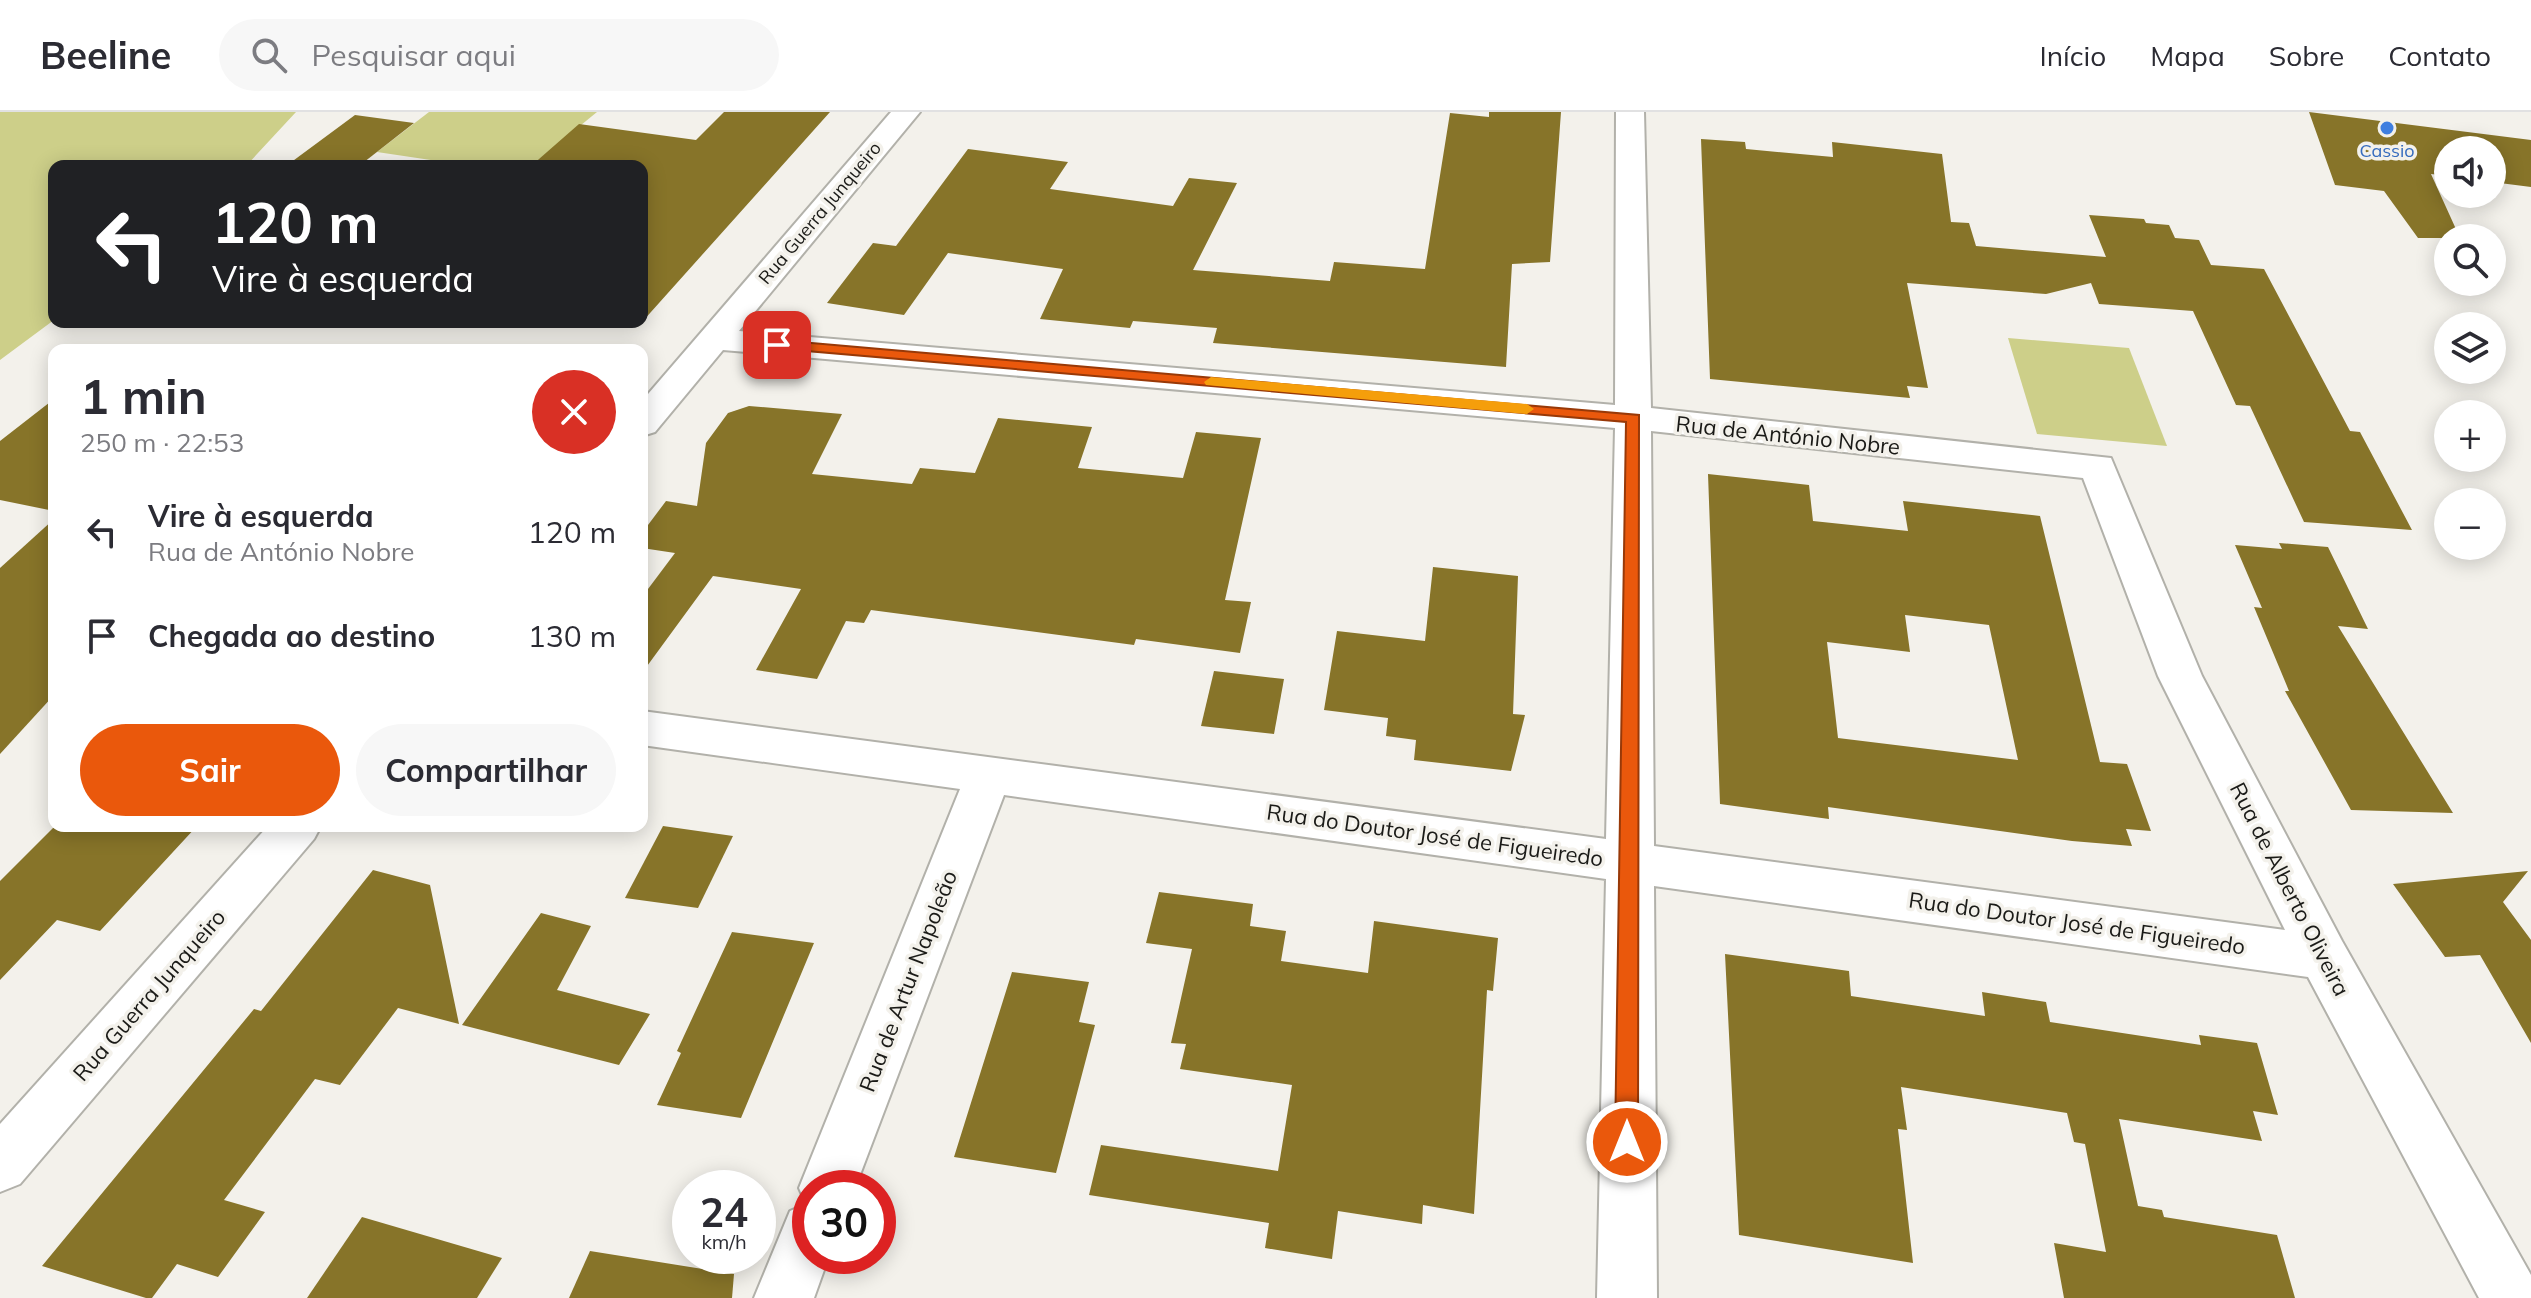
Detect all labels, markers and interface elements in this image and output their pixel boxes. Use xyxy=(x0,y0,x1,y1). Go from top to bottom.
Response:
search box xyxy=(219,19,779,91)
text: Beeline xyxy=(40,31,171,79)
icon: search xyxy=(247,33,291,77)
text: Pesquisar aqui xyxy=(311,36,516,74)
text: Início xyxy=(2039,38,2106,73)
text: Mapa xyxy=(2150,38,2225,73)
text: Sobre xyxy=(2269,38,2344,73)
text: Contato xyxy=(2388,38,2491,73)
marker: Cassio xyxy=(2378,119,2396,137)
map controls xyxy=(2434,136,2506,560)
button: sound xyxy=(2434,136,2506,208)
street label: Rua Guerra Junqueiro xyxy=(753,137,886,289)
place label: Cassio xyxy=(2359,139,2415,162)
text: 120 m xyxy=(212,187,379,257)
icon: left xyxy=(80,192,184,296)
button: search xyxy=(2434,224,2506,296)
text: Vire à esquerda xyxy=(212,256,474,301)
pin xyxy=(743,311,811,379)
button: layers xyxy=(2434,312,2506,384)
icon: arrive xyxy=(755,323,799,367)
text: 1 min xyxy=(80,366,207,426)
button: close xyxy=(532,370,616,454)
button: + xyxy=(2434,400,2506,472)
street label: Rua de António Nobre xyxy=(1674,409,1902,461)
text: 250 m · 22:53 xyxy=(80,426,244,459)
button: − xyxy=(2434,488,2506,560)
text: Vire à esquerda xyxy=(148,497,374,535)
icon: left xyxy=(80,510,124,554)
text: 120 m xyxy=(528,513,616,551)
text: Rua de António Nobre xyxy=(148,535,414,568)
icon: arrive xyxy=(80,614,124,658)
text: Chegada ao destino xyxy=(148,617,435,655)
text: 130 m xyxy=(528,617,616,655)
button: Sair xyxy=(80,724,340,816)
button: Compartilhar xyxy=(356,724,616,816)
street label: Rua de Alberto Oliveira xyxy=(2224,777,2356,1001)
street label: Rua do Doutor José de Figueiredo xyxy=(1265,798,1605,872)
street label: Rua de Artur Napoleão xyxy=(853,866,963,1096)
street label: Rua do Doutor José de Figueiredo xyxy=(1907,886,2247,960)
street label: Rua Guerra Junqueiro xyxy=(67,903,231,1087)
position arrow xyxy=(1585,1100,1669,1184)
speed limit sign: 30 xyxy=(792,1170,896,1274)
text: 24 xyxy=(700,1187,748,1237)
text: km/h xyxy=(701,1229,747,1254)

